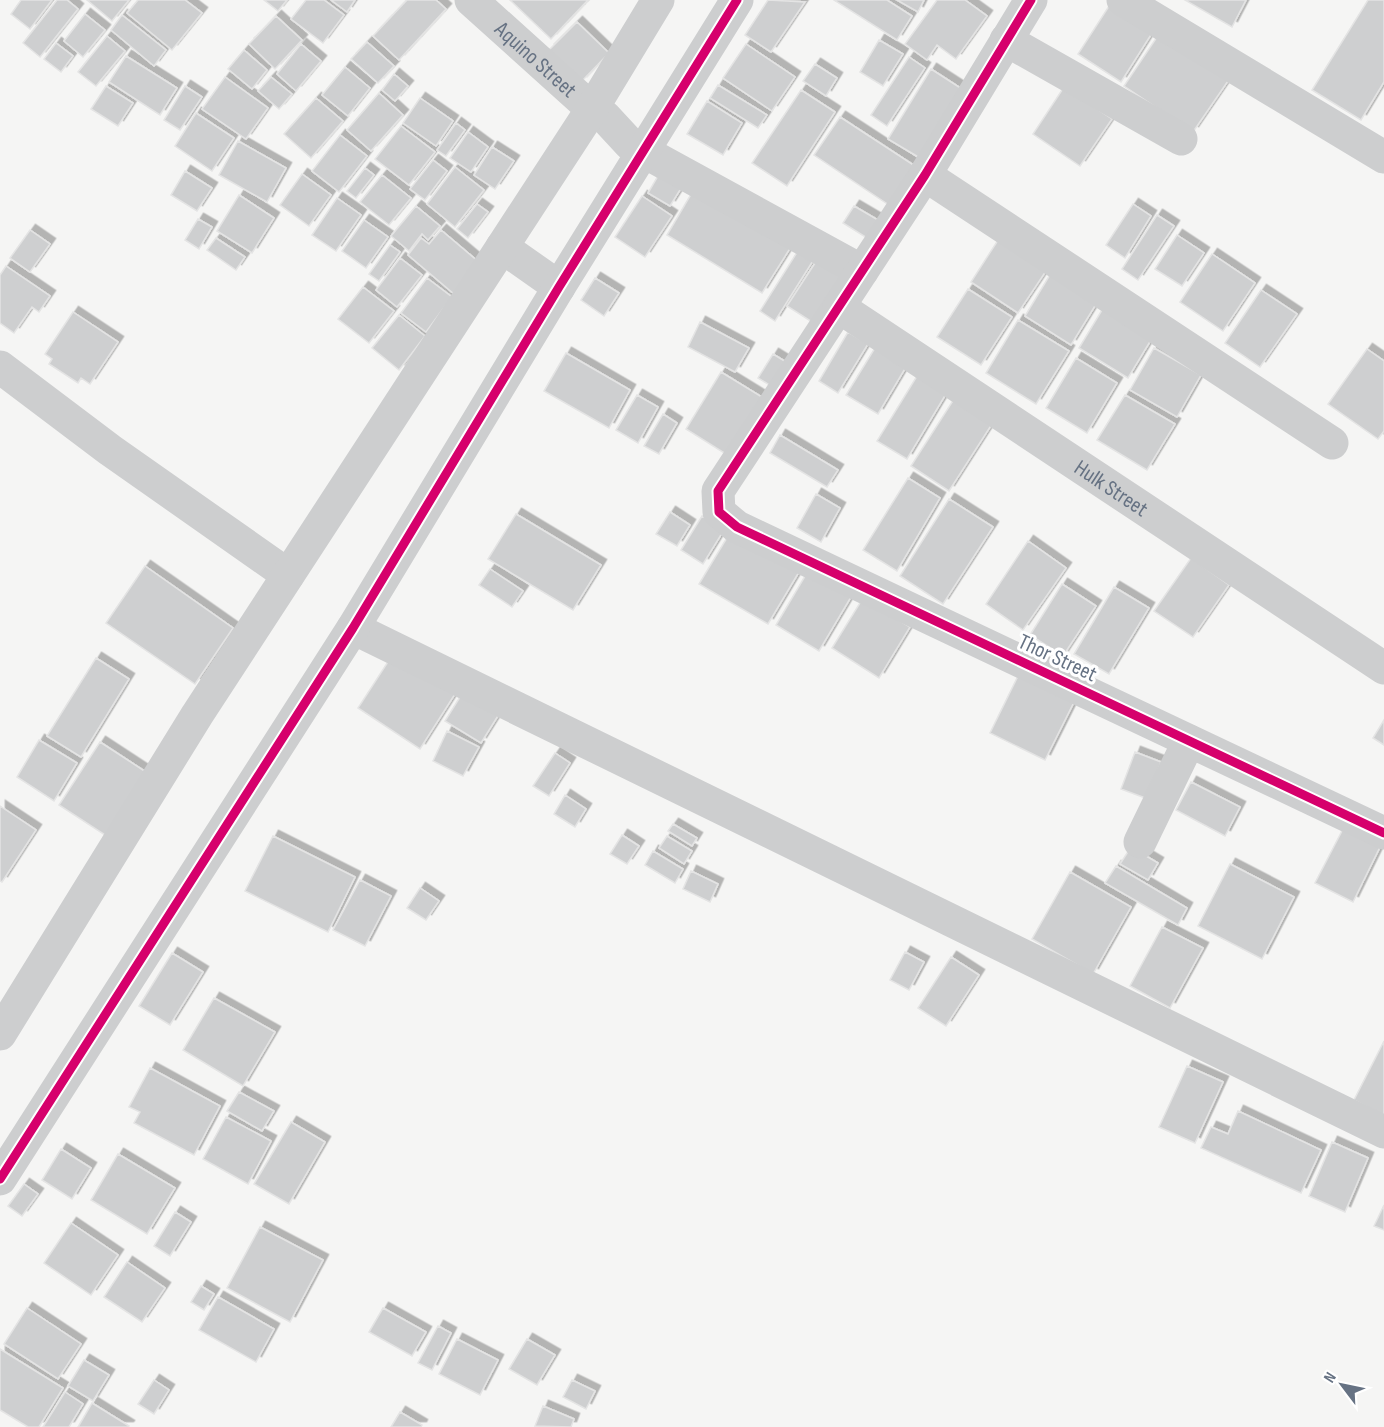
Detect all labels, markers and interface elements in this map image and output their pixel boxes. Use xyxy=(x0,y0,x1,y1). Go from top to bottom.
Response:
street label: Aquino Street xyxy=(488,16,582,104)
street label: Hulk Street xyxy=(1069,455,1153,523)
street label: Thor Street xyxy=(1014,628,1101,688)
north arrow xyxy=(1312,1355,1372,1415)
text: N xyxy=(1320,1369,1341,1387)

